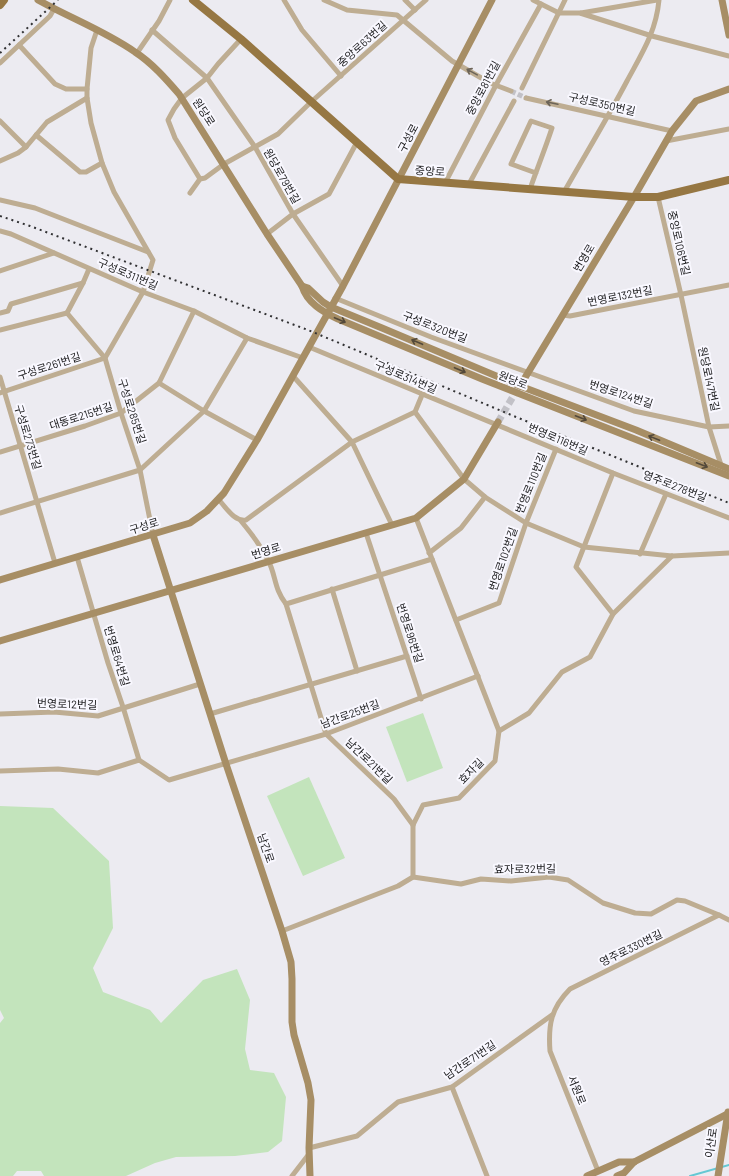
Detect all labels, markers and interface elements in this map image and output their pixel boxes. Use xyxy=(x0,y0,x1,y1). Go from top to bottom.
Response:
street label: 중앙로63번길 xyxy=(334,18,389,69)
street label: 중앙로81번길 xyxy=(463,58,502,117)
one-way arrow xyxy=(466,68,478,76)
street label: 구성로350번길 xyxy=(567,90,637,118)
street label: 원당로 xyxy=(191,95,218,128)
one-way arrow xyxy=(546,99,559,107)
street label: 구성로 xyxy=(395,121,420,154)
street label: 원당로79번길 xyxy=(261,146,303,206)
street label: 중앙로 xyxy=(414,163,446,178)
street label: 중앙로106번길 xyxy=(666,209,693,277)
street label: 번영로 xyxy=(570,241,597,274)
street label: 구성로311번길 xyxy=(96,255,160,292)
street label: 번영로132번길 xyxy=(586,283,654,308)
street label: 구성로320번길 xyxy=(401,308,469,345)
one-way arrow xyxy=(334,317,346,324)
one-way arrow xyxy=(411,338,423,345)
street label: 원당로147번길 xyxy=(696,346,723,412)
street label: 구성로261번길 xyxy=(16,349,82,382)
street label: 구성로314번길 xyxy=(373,358,439,395)
one-way arrow xyxy=(454,367,466,375)
street label: 원당로 xyxy=(497,368,530,391)
street label: 구성로285번길 xyxy=(116,377,149,445)
street label: 번영로124번길 xyxy=(588,377,655,410)
street label: 대동로215번길 xyxy=(48,399,114,432)
street label: 구성로273번길 xyxy=(12,403,45,471)
one-way arrow xyxy=(575,414,587,422)
street label: 번영로116번길 xyxy=(526,420,590,457)
one-way arrow xyxy=(649,433,661,441)
street label: 번영로110번길 xyxy=(512,450,549,515)
one-way arrow xyxy=(696,462,708,470)
street label: 영주로278번길 xyxy=(641,467,709,504)
street label: 구성로 xyxy=(127,515,160,536)
street label: 번영로102번길 xyxy=(486,525,520,592)
street label: 번영로 xyxy=(249,540,282,561)
street label: 번영로96번길 xyxy=(395,601,426,664)
street label: 번영로64번길 xyxy=(102,624,133,688)
street label: 번영로12번길 xyxy=(37,696,97,711)
street label: 남간로25번길 xyxy=(318,697,381,730)
street label: 남간로21번길 xyxy=(343,735,396,786)
street label: 효자길 xyxy=(455,755,486,786)
street label: 남간로 xyxy=(255,831,278,864)
street label: 효자로32번길 xyxy=(494,861,556,876)
street label: 영주로330번길 xyxy=(597,927,664,968)
street label: 남간로71번길 xyxy=(441,1038,498,1082)
street label: 서원로 xyxy=(566,1073,589,1106)
street label: 이산로 xyxy=(702,1127,719,1159)

